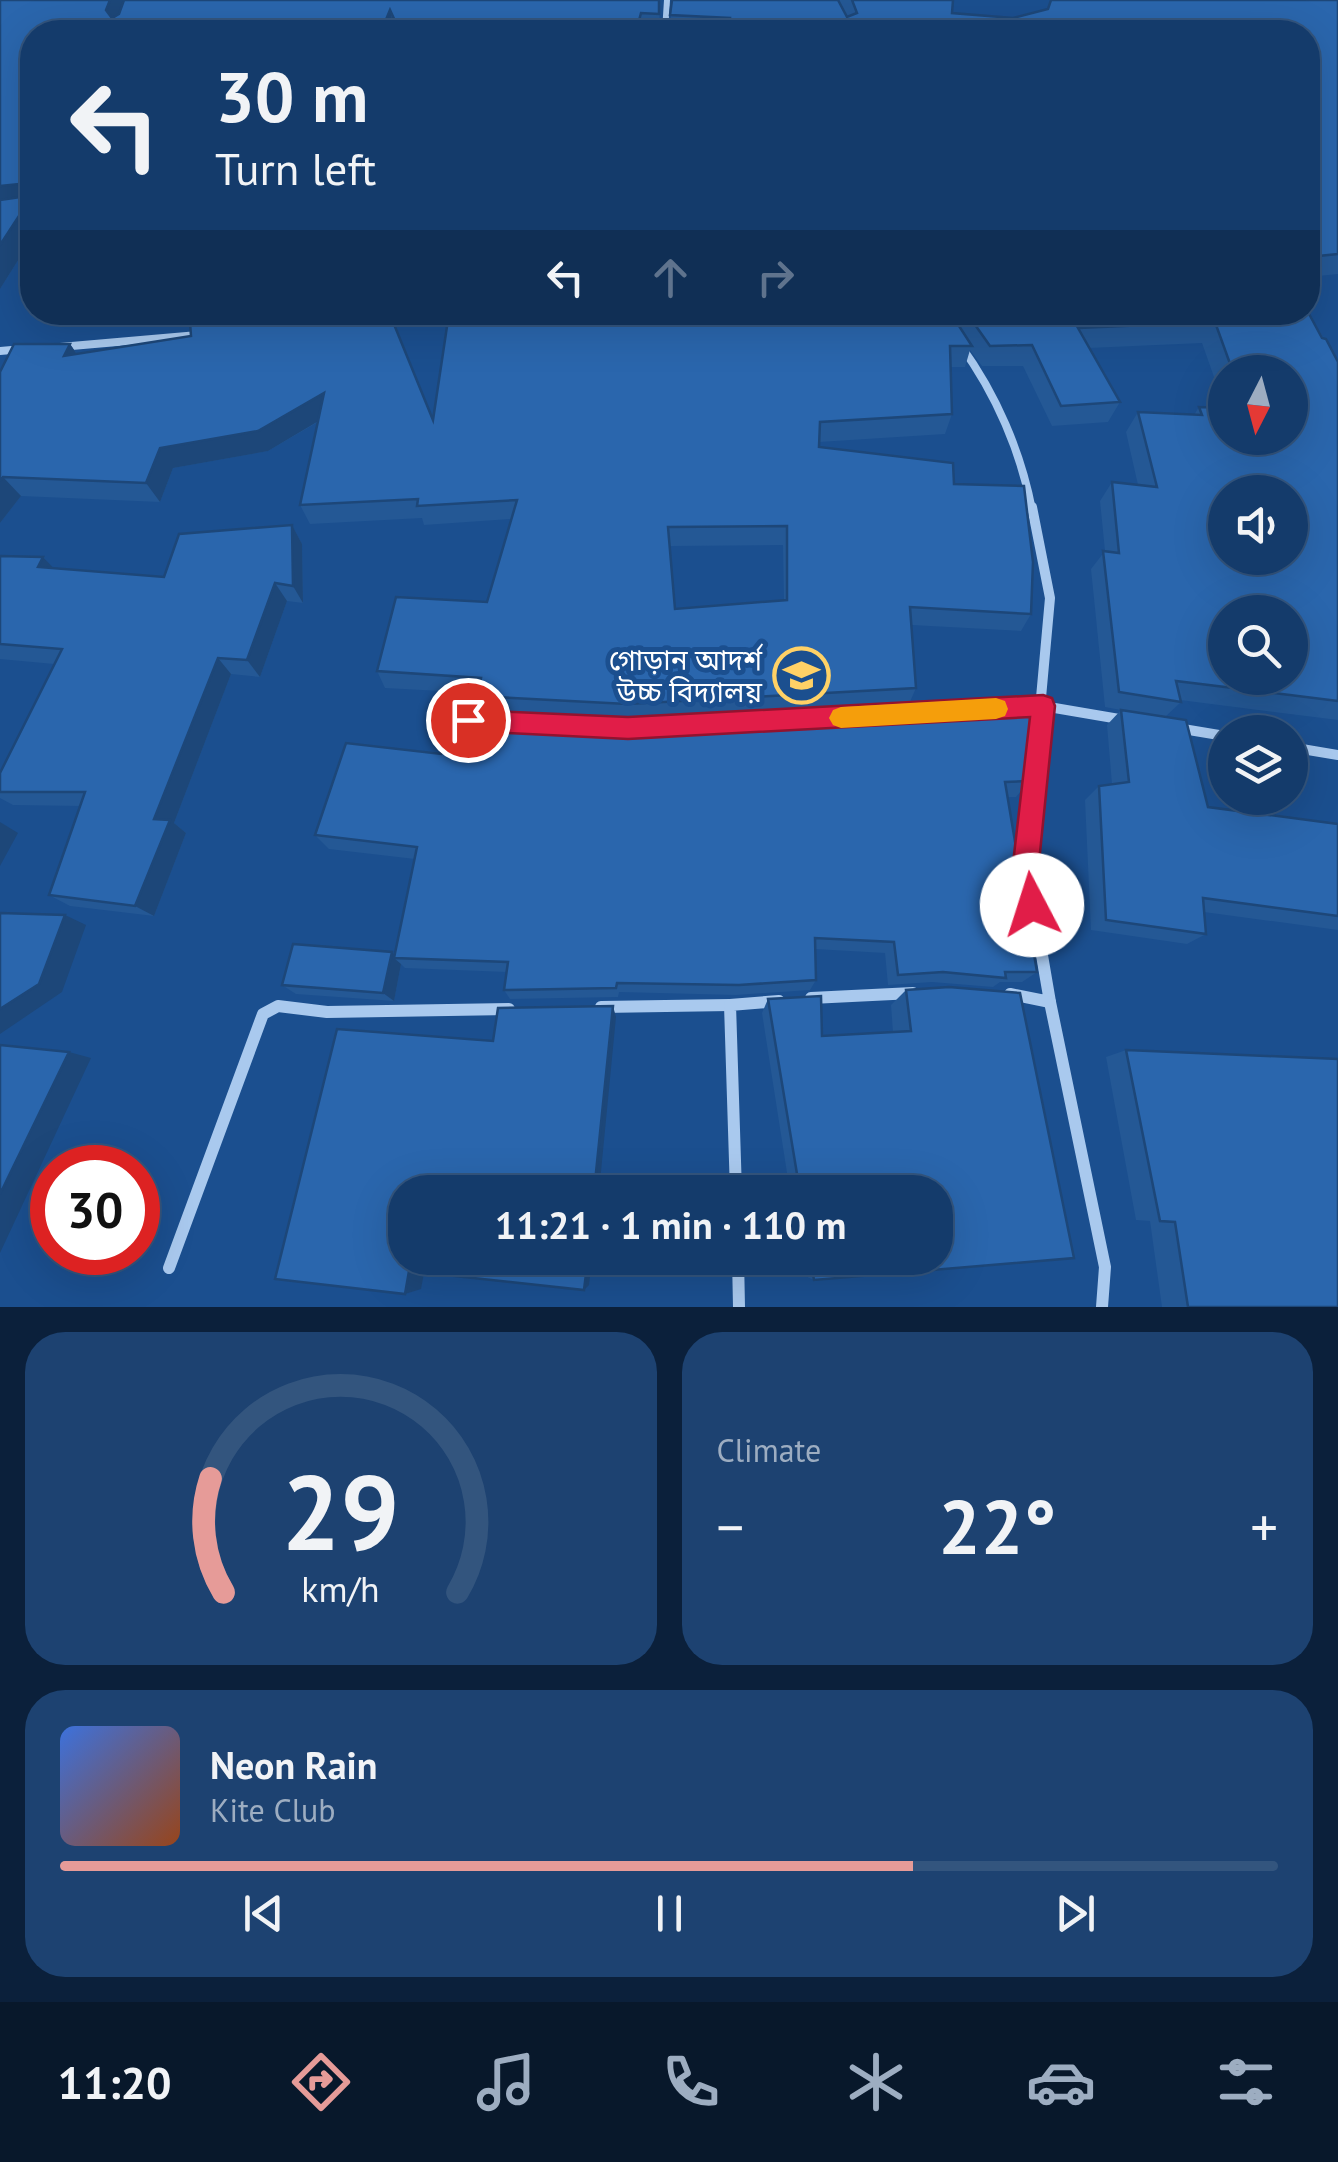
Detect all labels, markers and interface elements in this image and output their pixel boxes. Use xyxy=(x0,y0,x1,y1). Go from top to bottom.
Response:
text: 30 m xyxy=(215,51,368,141)
icon: left xyxy=(50,60,180,190)
text: Turn left xyxy=(215,139,376,197)
icon: left xyxy=(538,250,593,305)
icon: ahead xyxy=(643,250,698,305)
icon: right xyxy=(748,250,803,305)
north arrow xyxy=(1208,355,1308,455)
map controls xyxy=(1208,355,1308,815)
button: sound xyxy=(1208,475,1308,575)
button: search xyxy=(1208,595,1308,695)
place label: গোড়ান আদর্শ উচ্চ বিদ্যালয় xyxy=(609,641,764,710)
school or university icon: গোড়ান আদর্শ উচ্চ বিদ্যালয় xyxy=(771,645,831,705)
pin xyxy=(426,678,511,763)
icon: arrive xyxy=(441,693,496,748)
button: layers xyxy=(1208,715,1308,815)
position arrow xyxy=(980,853,1084,957)
speed limit sign: 30 xyxy=(30,1145,160,1275)
text: 11:21 · 1 min · 110 m xyxy=(495,1200,846,1249)
text: Climate xyxy=(717,1429,821,1471)
text: 29 xyxy=(282,1444,400,1579)
text: 22° xyxy=(938,1478,1056,1575)
text: − xyxy=(717,1491,744,1562)
text: + xyxy=(1250,1491,1278,1562)
text: km/h xyxy=(302,1566,380,1612)
text: Neon Rain xyxy=(210,1740,377,1789)
text: Kite Club xyxy=(210,1789,336,1831)
icon: previous xyxy=(236,1886,291,1941)
icon: pause xyxy=(642,1886,697,1941)
icon: next xyxy=(1048,1886,1103,1941)
icon: directions xyxy=(286,2047,356,2117)
icon: music xyxy=(471,2047,541,2117)
icon: phone xyxy=(656,2047,726,2117)
icon: climate xyxy=(841,2047,911,2117)
icon: car xyxy=(1026,2047,1096,2117)
icon: filters xyxy=(1211,2047,1281,2117)
text: 11:20 xyxy=(57,2053,172,2111)

